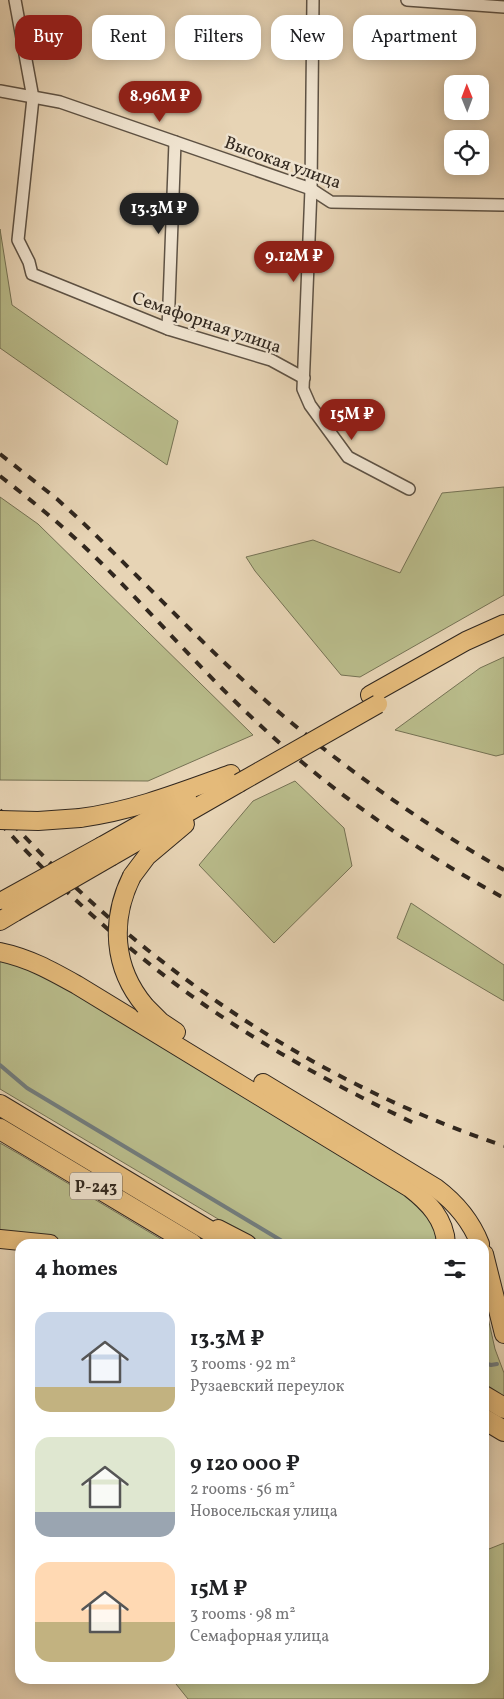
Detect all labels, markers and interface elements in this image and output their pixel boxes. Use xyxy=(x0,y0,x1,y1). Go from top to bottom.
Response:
chip: Buy xyxy=(15,15,82,60)
chip: Rent xyxy=(92,15,165,60)
chip: Filters xyxy=(175,15,261,60)
chip: New xyxy=(271,15,343,60)
chip: Apartment xyxy=(353,15,476,60)
north arrow xyxy=(444,75,489,120)
map controls xyxy=(444,75,489,175)
pin: 8.96M ₽ xyxy=(114,80,206,123)
text: 8.96M ₽ xyxy=(130,86,190,108)
button: locate xyxy=(444,130,489,175)
street label: Высокая улица xyxy=(221,131,344,196)
pin: 13.3M ₽ xyxy=(113,192,205,235)
text: 13.3M ₽ xyxy=(131,198,187,220)
pin: 9.12M ₽ xyxy=(248,240,340,283)
text: 9.12M ₽ xyxy=(265,246,323,268)
street label: Семафорная улица xyxy=(128,286,285,361)
pin: 15M ₽ xyxy=(317,398,387,441)
text: 15M ₽ xyxy=(330,404,374,426)
road number: Р-243 xyxy=(70,1172,122,1200)
text: 4 homes xyxy=(35,1255,118,1284)
icon: filters xyxy=(441,1255,469,1283)
text: 13.3M ₽ xyxy=(190,1325,264,1354)
icon: home xyxy=(75,1332,135,1392)
text: 3 rooms · 92 m² xyxy=(190,1354,296,1376)
text: Рузаевский переулок xyxy=(190,1376,344,1398)
text: 9 120 000 ₽ xyxy=(190,1450,300,1479)
icon: home xyxy=(75,1457,135,1517)
text: 2 rooms · 56 m² xyxy=(190,1479,295,1501)
text: Новосельская улица xyxy=(190,1501,338,1523)
text: 15M ₽ xyxy=(190,1575,247,1604)
icon: home xyxy=(75,1582,135,1642)
text: 3 rooms · 98 m² xyxy=(190,1604,295,1626)
text: Семафорная улица xyxy=(190,1626,329,1648)

